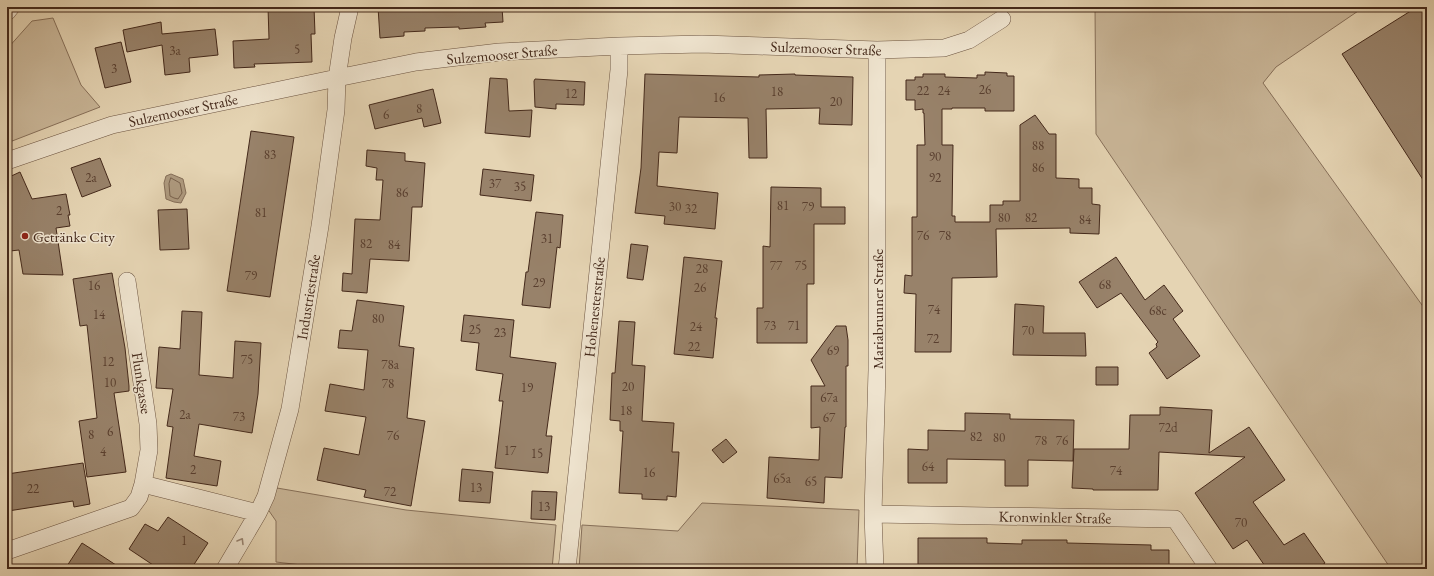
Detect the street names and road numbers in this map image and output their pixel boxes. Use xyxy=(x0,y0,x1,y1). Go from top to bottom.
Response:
street label: Sulzemooser Straße xyxy=(770,37,882,59)
street label: Sulzemooser Straße xyxy=(446,40,558,68)
street label: Sulzemooser Straße xyxy=(127,89,240,131)
street label: Mariabrunner Straße xyxy=(868,249,887,369)
street label: Industriestraße xyxy=(292,253,324,341)
street label: Hohenesterstraße xyxy=(579,256,609,358)
street label: Flunkgasse xyxy=(128,351,156,415)
street label: Kronwinkler Straße xyxy=(999,507,1112,527)

